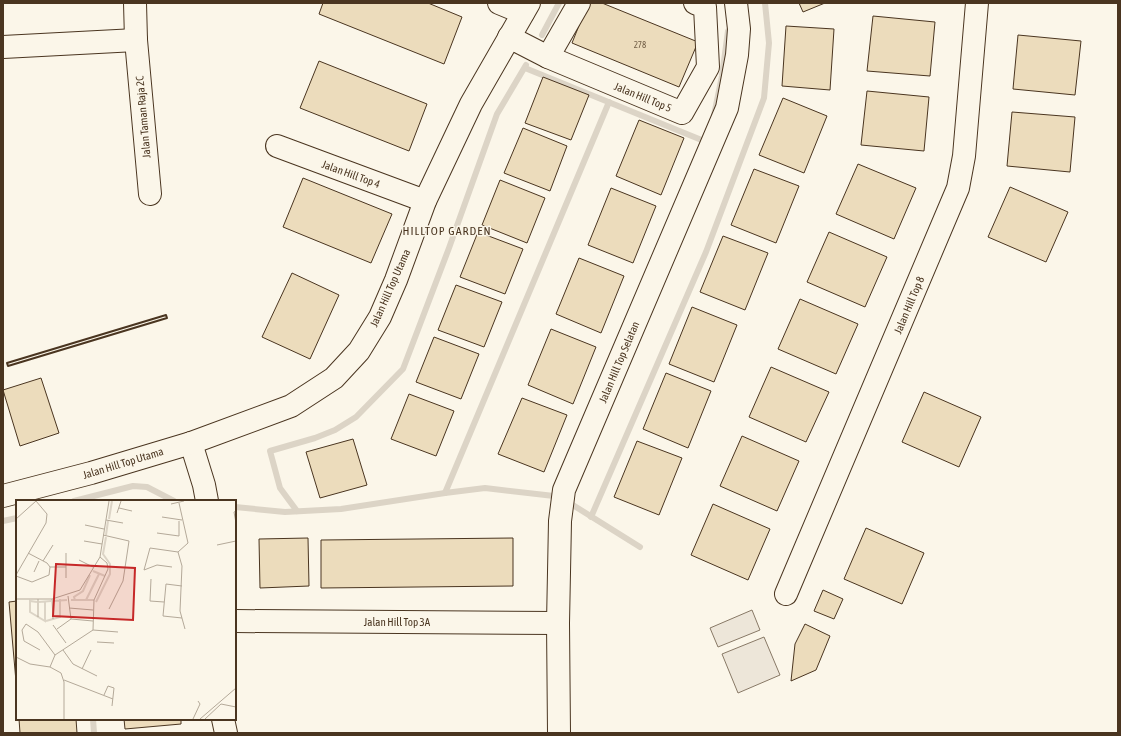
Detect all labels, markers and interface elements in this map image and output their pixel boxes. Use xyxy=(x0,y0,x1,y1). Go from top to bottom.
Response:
house number: 278 xyxy=(634,40,646,50)
street label: Jalan Taman Raja 2C xyxy=(133,75,153,159)
street label: Jalan Hill Top 5 xyxy=(612,80,674,114)
street label: Jalan Hill Top 4 xyxy=(320,158,382,190)
district label: HILLTOP GARDEN xyxy=(403,224,491,238)
street label: Jalan Hill Top Utama xyxy=(368,247,412,329)
street label: Jalan Hill Top 8 xyxy=(892,275,926,335)
street label: Jalan Hill Top Selatan xyxy=(596,320,642,404)
street label: Jalan Hill Top Utama xyxy=(81,445,165,481)
inset map xyxy=(16,500,236,720)
street label: Jalan Hill Top 3A xyxy=(364,616,431,628)

